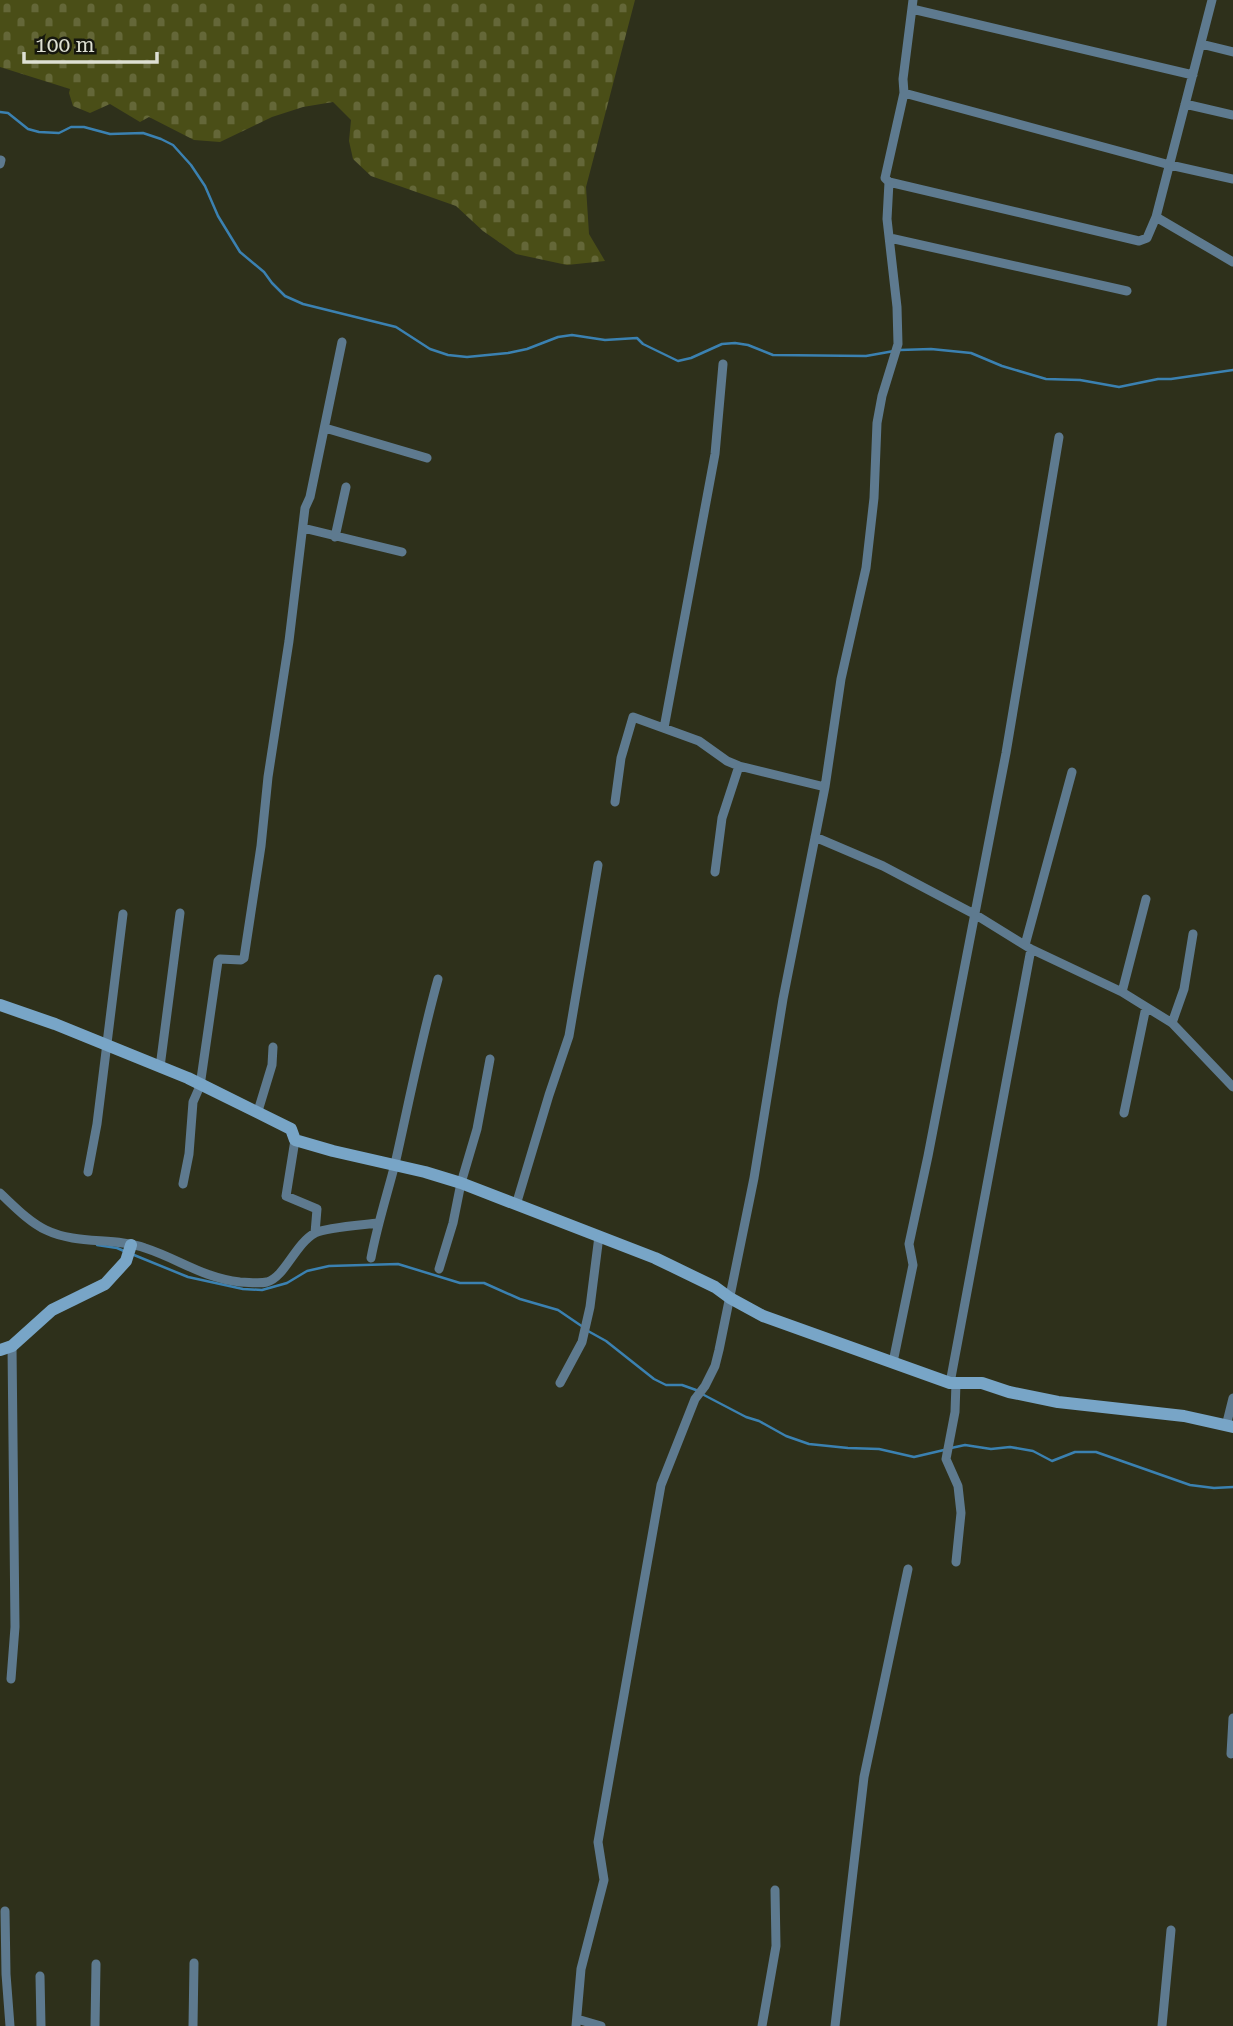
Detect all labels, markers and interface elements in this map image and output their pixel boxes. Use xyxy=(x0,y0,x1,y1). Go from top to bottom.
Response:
scale bar xyxy=(24,21,158,65)
text: 100 m xyxy=(35,33,95,57)

